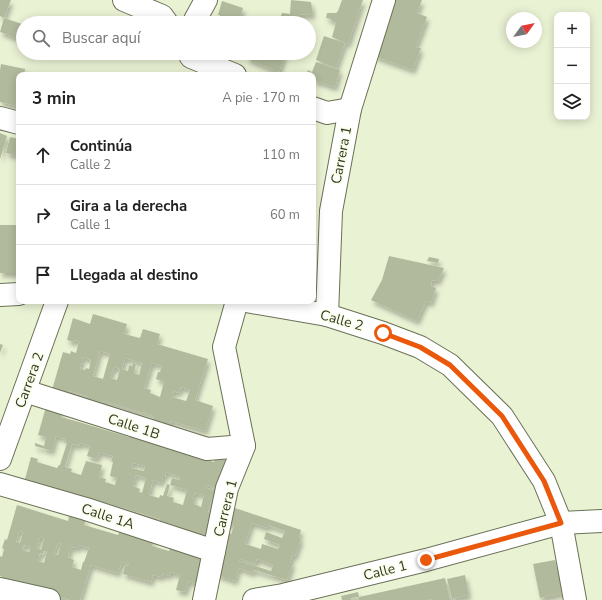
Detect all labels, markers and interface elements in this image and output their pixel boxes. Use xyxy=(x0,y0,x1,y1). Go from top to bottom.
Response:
north arrow xyxy=(506,12,542,48)
map controls xyxy=(554,12,590,120)
button: + xyxy=(554,12,590,48)
search box xyxy=(16,16,316,60)
icon: search xyxy=(30,27,52,49)
text: Buscar aquí xyxy=(62,28,140,48)
button: − xyxy=(554,48,590,84)
button: layers xyxy=(554,84,590,120)
text: 3 min xyxy=(32,87,76,110)
text: A pie · 170 m xyxy=(222,89,300,107)
street label: Carrera 1 xyxy=(327,125,356,186)
text: Continúa xyxy=(70,136,132,156)
icon: ahead xyxy=(32,144,54,166)
text: 110 m xyxy=(262,146,300,164)
text: Calle 2 xyxy=(70,156,111,174)
text: Gira a la derecha xyxy=(70,196,187,216)
icon: right xyxy=(32,204,54,226)
text: 60 m xyxy=(270,206,300,224)
text: Calle 1 xyxy=(70,216,111,234)
icon: arrive xyxy=(32,264,54,286)
text: Llegada al destino xyxy=(70,265,198,285)
street label: Calle 2 xyxy=(318,305,366,336)
route start xyxy=(374,324,392,342)
street label: Carrera 2 xyxy=(11,350,48,411)
street label: Calle 1B xyxy=(105,409,162,444)
street label: Carrera 1 xyxy=(209,478,242,539)
street label: Calle 1A xyxy=(79,499,137,534)
route end xyxy=(417,551,435,569)
street label: Calle 1 xyxy=(361,556,409,585)

